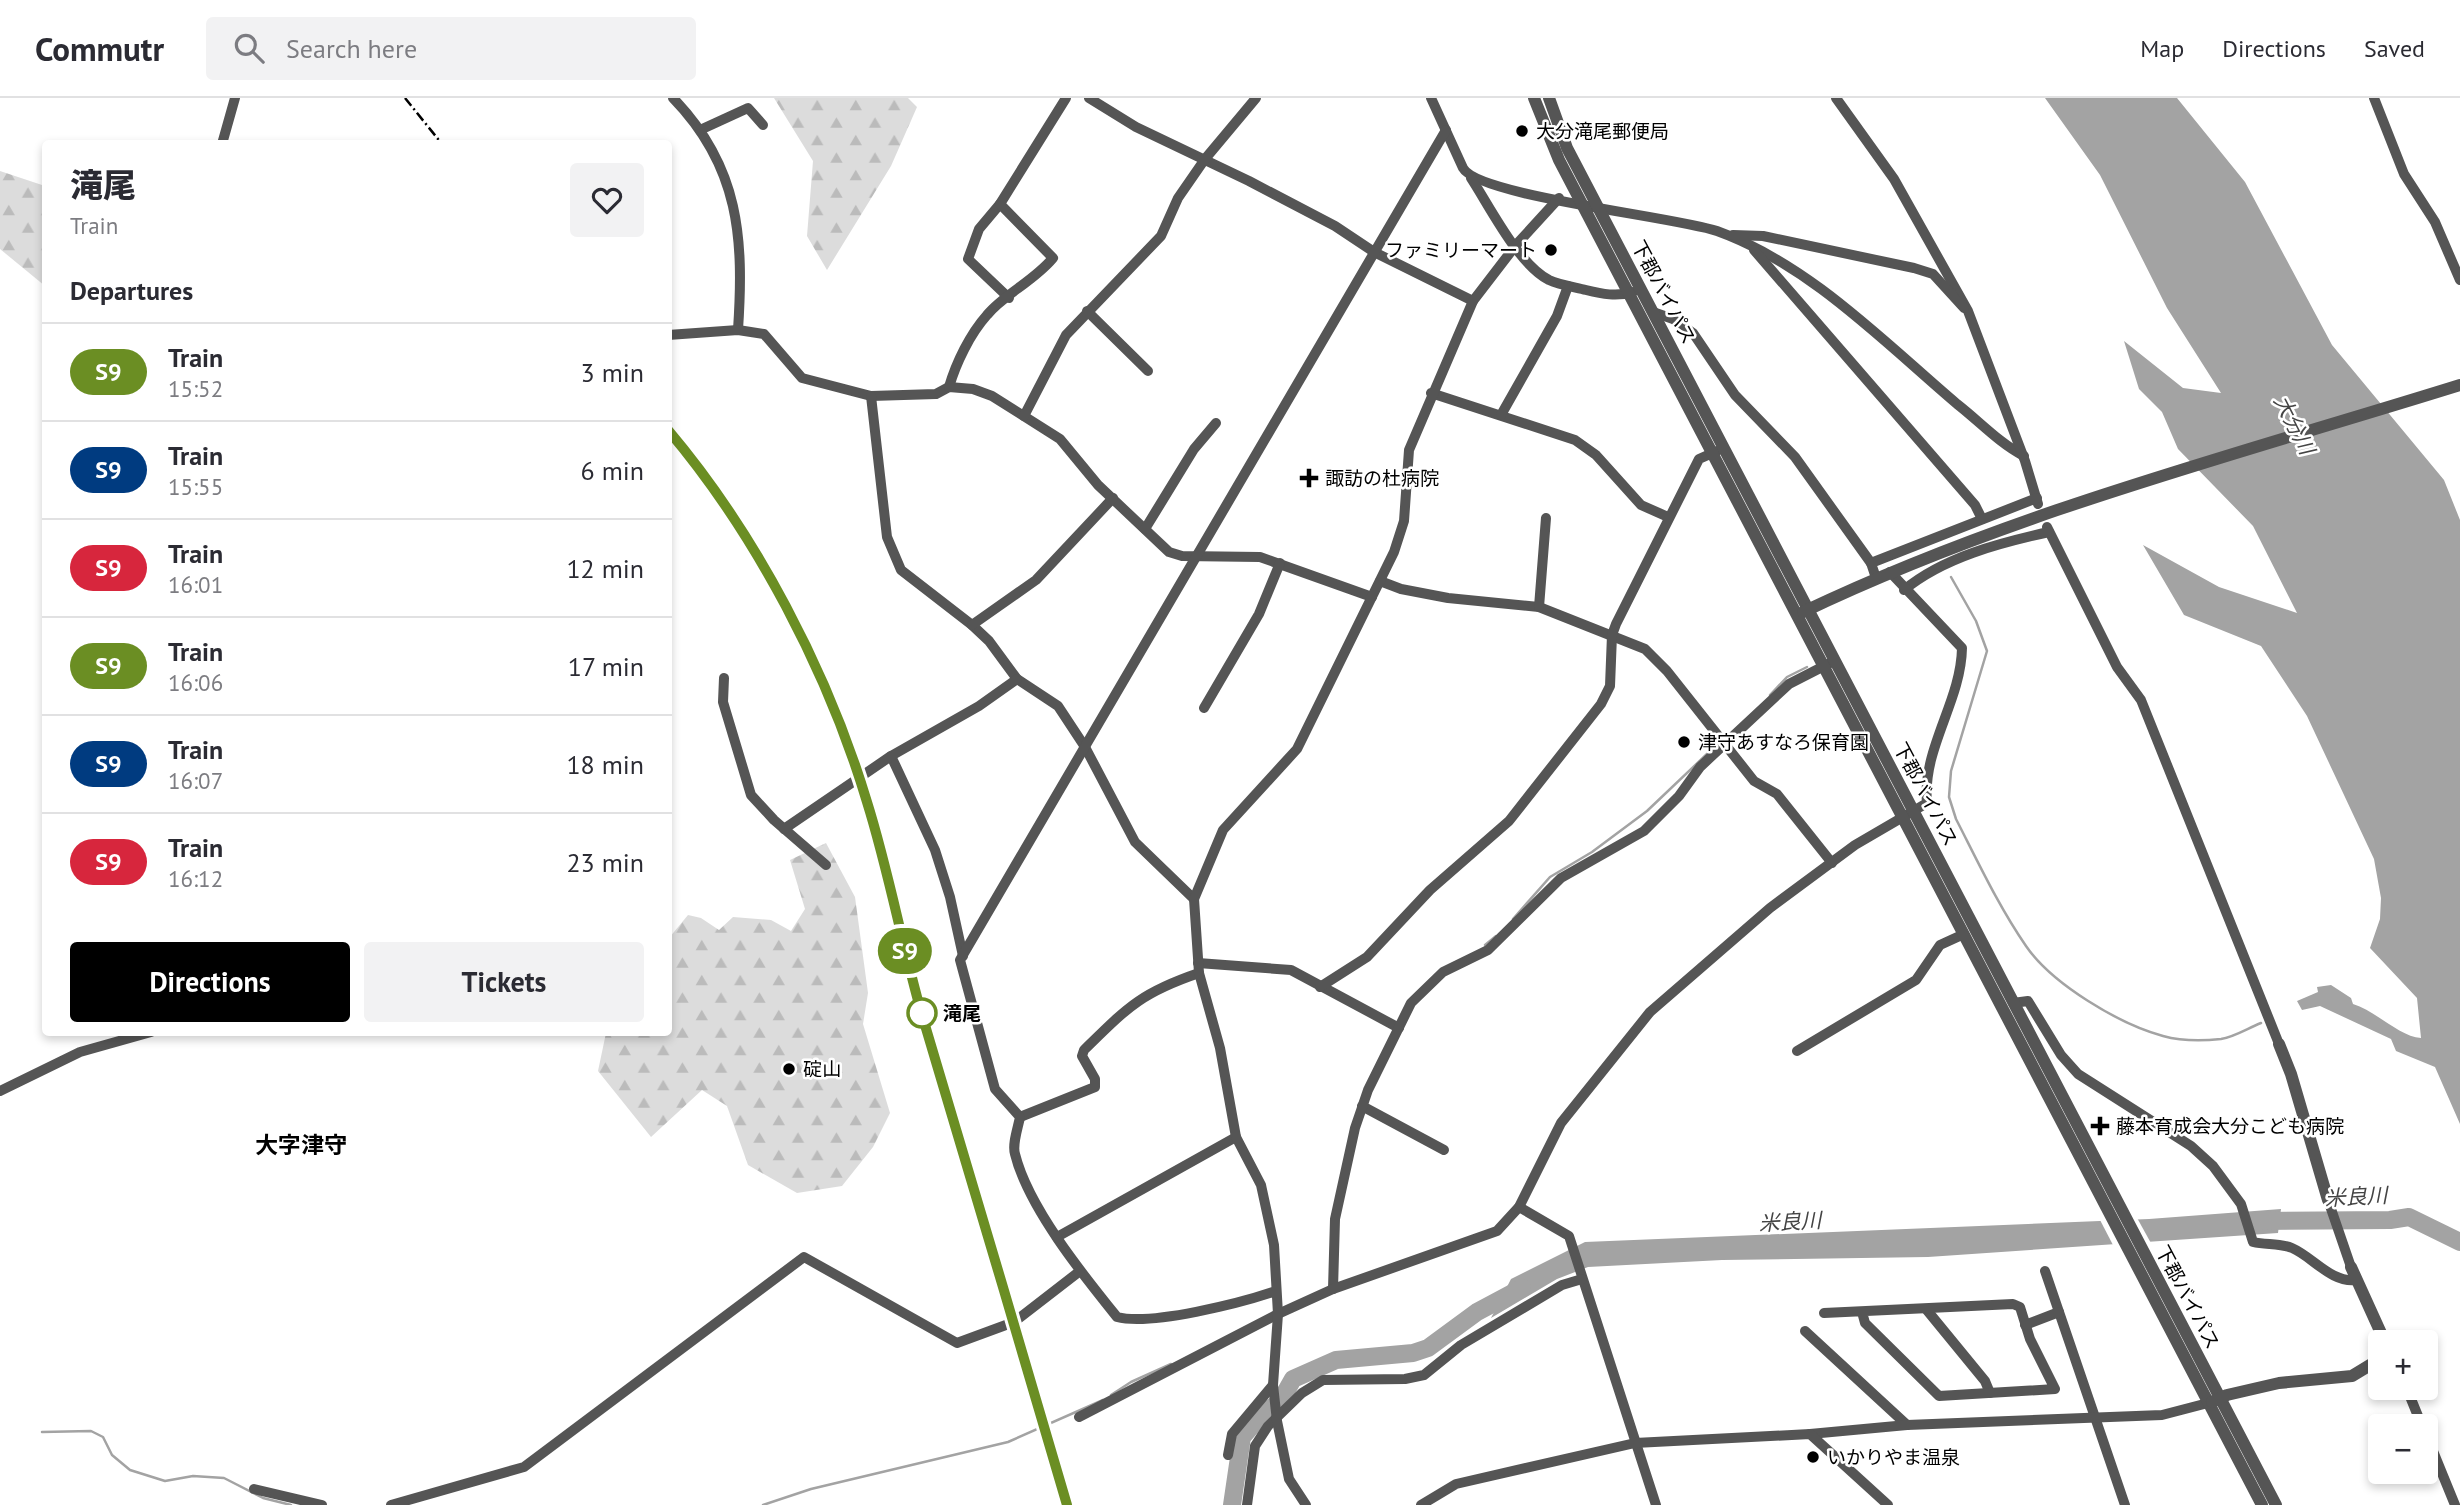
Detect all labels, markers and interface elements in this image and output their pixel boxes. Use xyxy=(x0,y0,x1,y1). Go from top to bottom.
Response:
search box xyxy=(206,17,696,80)
text: Commutr xyxy=(35,27,164,70)
icon: search xyxy=(230,29,268,67)
text: Search here xyxy=(286,32,417,65)
text: Map xyxy=(2140,33,2184,64)
text: Directions xyxy=(2222,33,2326,64)
text: Saved xyxy=(2364,33,2425,64)
place label: 大分滝尾郵便局 xyxy=(1536,119,1669,143)
marker: 大分滝尾郵便局 xyxy=(1514,123,1530,139)
text: 滝尾 xyxy=(70,163,136,206)
button: heart xyxy=(570,163,644,237)
text: Train xyxy=(70,211,118,240)
street label: 下郡バイパス xyxy=(1627,236,1701,348)
place label: ファミリーマート xyxy=(1385,238,1537,262)
marker: ファミリーマート xyxy=(1543,242,1559,258)
text: Departures xyxy=(70,274,193,307)
text: Train xyxy=(168,341,223,374)
text: S9 xyxy=(95,356,122,387)
text: 3 min xyxy=(581,356,644,389)
text: 15:52 xyxy=(168,374,223,403)
water label: 大分川 xyxy=(2268,391,2322,461)
text: Train xyxy=(168,439,223,472)
text: S9 xyxy=(95,454,122,485)
text: 6 min xyxy=(581,454,644,487)
place label: 諏訪の杜病院 xyxy=(1325,466,1439,490)
marker: 諏訪の杜病院 xyxy=(1299,468,1319,488)
text: 15:55 xyxy=(168,472,223,501)
text: Train xyxy=(168,537,223,570)
text: S9 xyxy=(95,552,122,583)
text: 12 min xyxy=(566,552,644,585)
text: 16:01 xyxy=(168,570,223,599)
text: Train xyxy=(168,635,223,668)
text: S9 xyxy=(95,650,122,681)
text: 17 min xyxy=(568,650,644,683)
text: 16:06 xyxy=(168,668,223,697)
place label: 津守あすなろ保育園 xyxy=(1698,730,1869,754)
text: Train xyxy=(168,733,223,766)
marker: 津守あすなろ保育園 xyxy=(1676,734,1692,750)
street label: 下郡バイパス xyxy=(1889,738,1963,850)
text: S9 xyxy=(95,748,122,779)
text: 18 min xyxy=(566,748,644,781)
text: 16:07 xyxy=(168,766,223,795)
text: Train xyxy=(168,831,223,864)
text: S9 xyxy=(95,846,122,877)
text: 23 min xyxy=(566,846,644,879)
text: 16:12 xyxy=(168,864,223,893)
line badge: S9 xyxy=(874,928,936,974)
text: S9 xyxy=(892,935,918,966)
button: Directions xyxy=(70,942,350,1022)
button: Tickets xyxy=(364,942,644,1022)
marker: 滝尾 xyxy=(907,998,937,1028)
place label: 滝尾 xyxy=(943,1001,981,1025)
place label: 碇山 xyxy=(803,1057,841,1081)
marker: 碇山 xyxy=(781,1061,797,1077)
place label: 藤本育成会大分こども病院 xyxy=(2116,1114,2344,1138)
marker: 藤本育成会大分こども病院 xyxy=(2090,1116,2110,1136)
district label: 大字津守 xyxy=(255,1130,347,1159)
water label: 米良川 xyxy=(2324,1181,2390,1212)
water label: 米良川 xyxy=(1758,1206,1824,1237)
street label: 下郡バイパス xyxy=(2151,1241,2225,1353)
map controls xyxy=(2368,1330,2438,1484)
button: + xyxy=(2368,1330,2438,1400)
button: − xyxy=(2368,1414,2438,1484)
place label: いかりやま温泉 xyxy=(1827,1445,1960,1469)
marker: いかりやま温泉 xyxy=(1805,1449,1821,1465)

